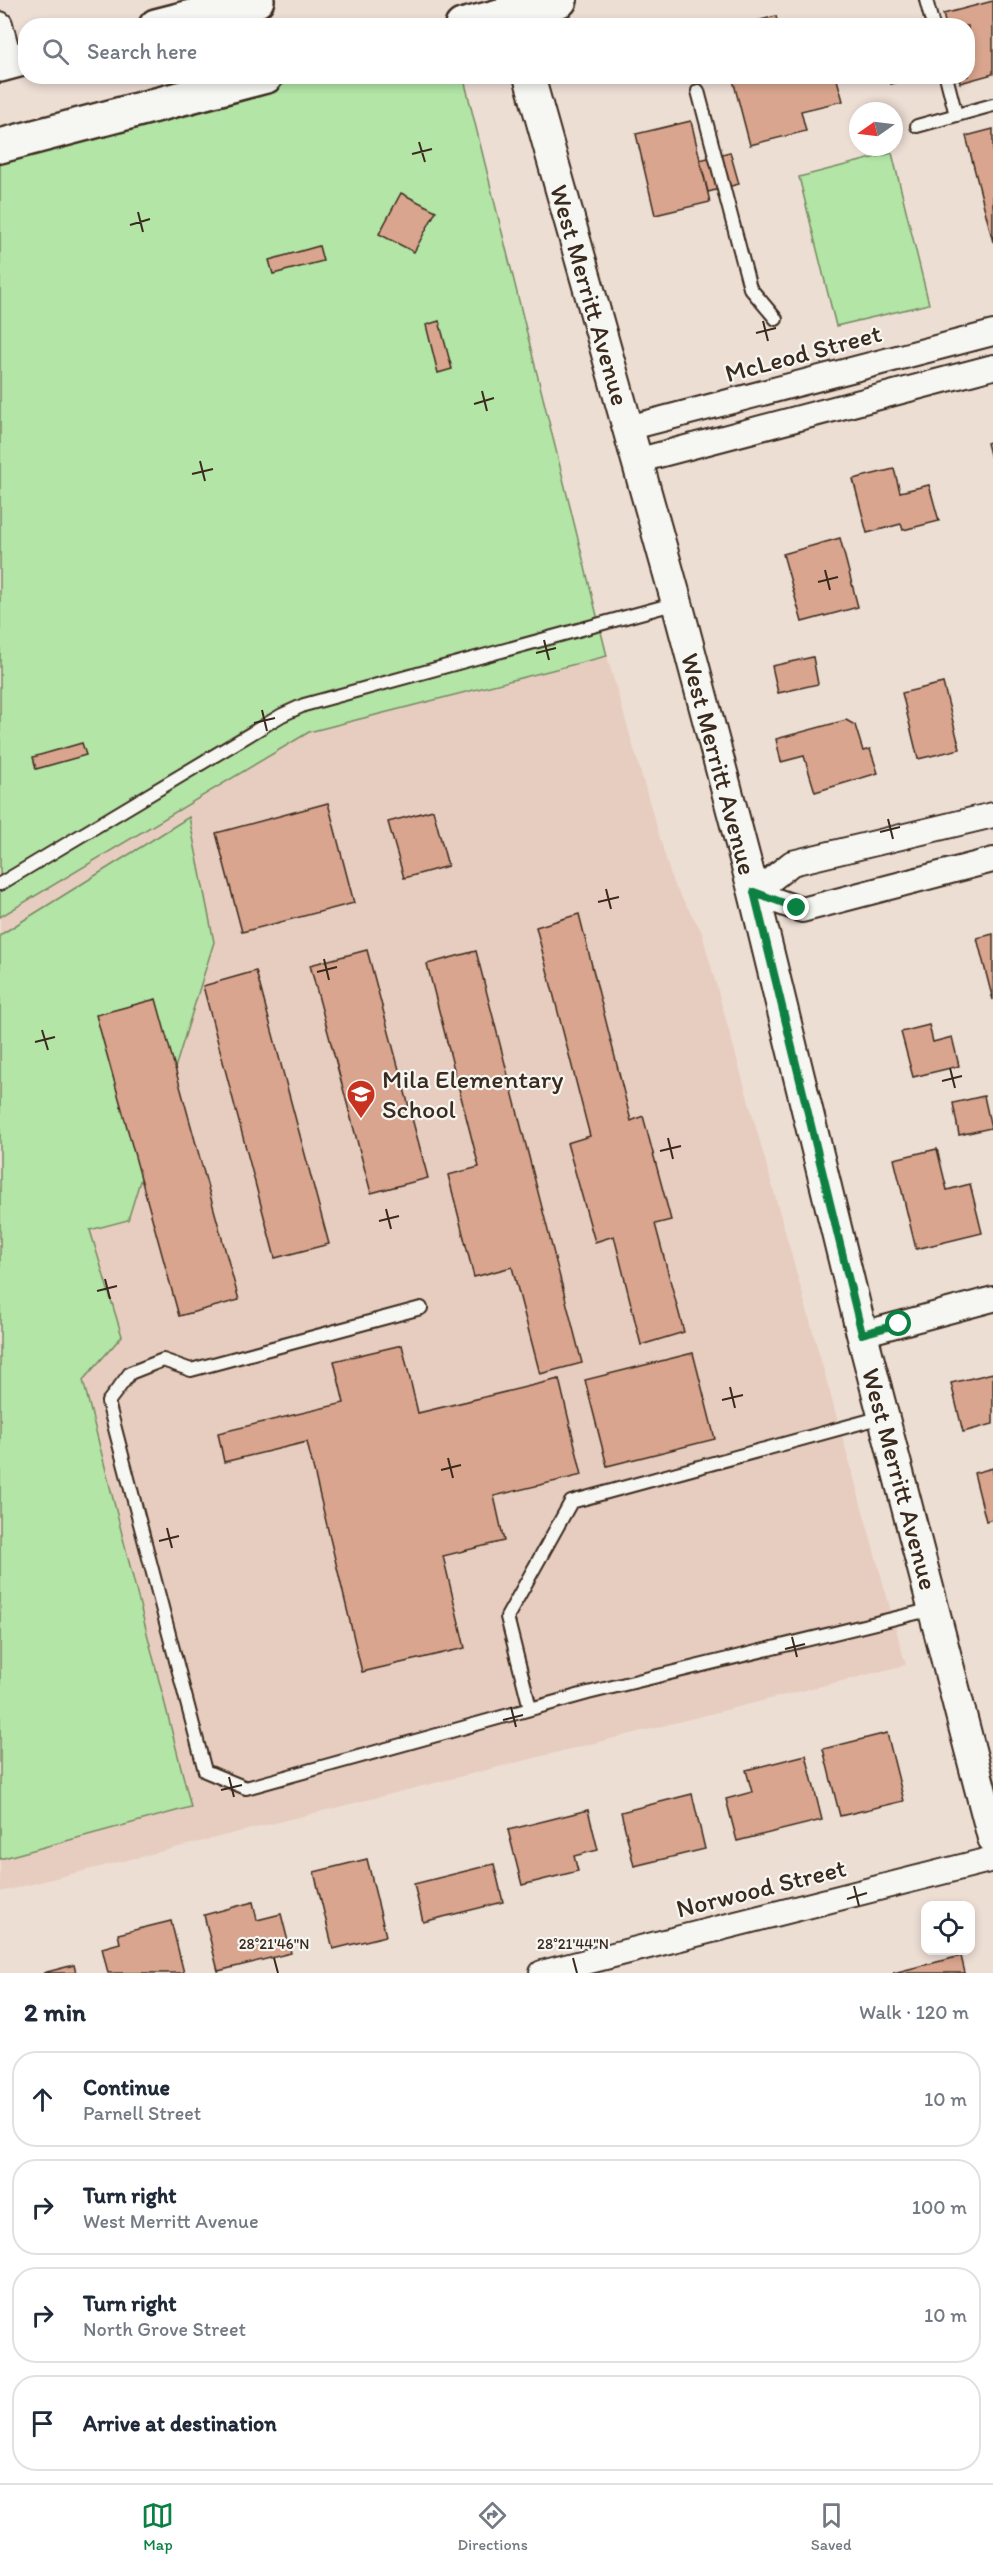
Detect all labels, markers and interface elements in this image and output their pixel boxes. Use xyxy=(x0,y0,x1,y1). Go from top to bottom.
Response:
search box xyxy=(18,18,975,84)
icon: search xyxy=(39,35,72,68)
text: Search here xyxy=(87,38,197,65)
north arrow xyxy=(849,102,903,156)
street label: West Merritt Avenue xyxy=(543,181,637,409)
street label: McLeod Street xyxy=(721,317,885,389)
street label: West Merritt Avenue xyxy=(674,650,764,878)
route end xyxy=(783,894,809,920)
place label: Mila Elementary School xyxy=(382,1063,563,1125)
school or university icon: Mila Elementary School xyxy=(345,1078,377,1120)
route start xyxy=(885,1310,911,1336)
street label: West Merritt Avenue xyxy=(855,1365,945,1593)
street label: Norwood Street xyxy=(673,1851,850,1925)
map controls xyxy=(921,1901,975,1955)
button: locate xyxy=(921,1901,975,1955)
text: 28°21'46"N xyxy=(239,1935,309,1953)
text: 28°21'44"N xyxy=(537,1935,609,1953)
text: 2 min xyxy=(24,1996,86,2028)
text: Walk · 120 m xyxy=(859,2000,969,2024)
text: Continue xyxy=(83,2074,170,2101)
icon: ahead xyxy=(26,2083,59,2116)
text: 10 m xyxy=(924,2087,967,2111)
text: Parnell Street xyxy=(83,2101,201,2125)
text: Turn right xyxy=(83,2182,177,2209)
icon: right xyxy=(26,2191,59,2224)
text: 100 m xyxy=(912,2195,967,2219)
text: West Merritt Avenue xyxy=(83,2209,259,2233)
text: Turn right xyxy=(83,2290,177,2317)
icon: right xyxy=(26,2299,59,2332)
text: 10 m xyxy=(924,2303,967,2327)
text: North Grove Street xyxy=(83,2317,246,2341)
icon: arrive xyxy=(26,2407,59,2440)
text: Arrive at destination xyxy=(83,2410,277,2437)
tab: Map xyxy=(141,2499,174,2554)
tab: Directions xyxy=(457,2499,528,2554)
tab: Saved xyxy=(811,2499,852,2554)

